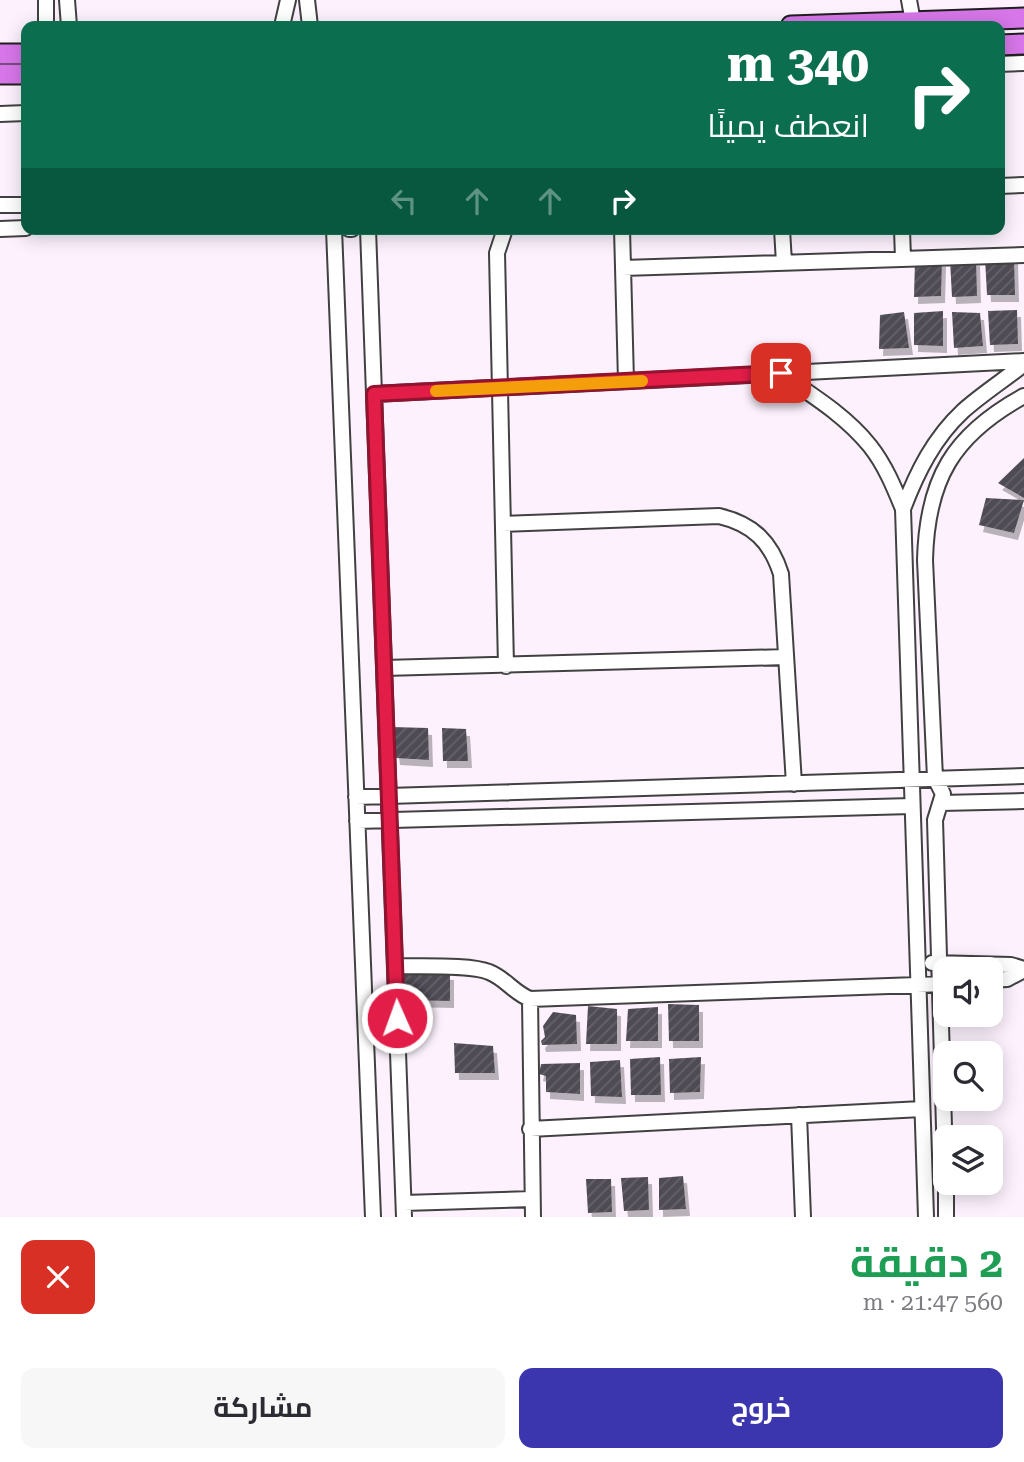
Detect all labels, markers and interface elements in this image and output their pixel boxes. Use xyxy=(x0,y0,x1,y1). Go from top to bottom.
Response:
text: 340 m xyxy=(727,36,869,93)
icon: right xyxy=(893,49,984,140)
text: انعطف يمينًا xyxy=(707,107,869,145)
icon: left xyxy=(385,182,423,220)
icon: ahead xyxy=(458,182,496,220)
icon: ahead xyxy=(531,182,569,220)
icon: right xyxy=(604,182,642,220)
pin xyxy=(751,343,811,403)
icon: arrive xyxy=(762,354,800,392)
map controls xyxy=(933,957,1003,1195)
button: sound xyxy=(933,957,1003,1027)
position arrow xyxy=(360,981,434,1055)
button: search xyxy=(933,1041,1003,1111)
button: layers xyxy=(933,1125,1003,1195)
text: 2 دقيقة xyxy=(850,1238,1003,1287)
button: close xyxy=(21,1240,95,1314)
text: 560 m · 21:47 xyxy=(863,1289,1003,1316)
button: مشاركة xyxy=(21,1368,505,1448)
button: خروج xyxy=(519,1368,1003,1448)

